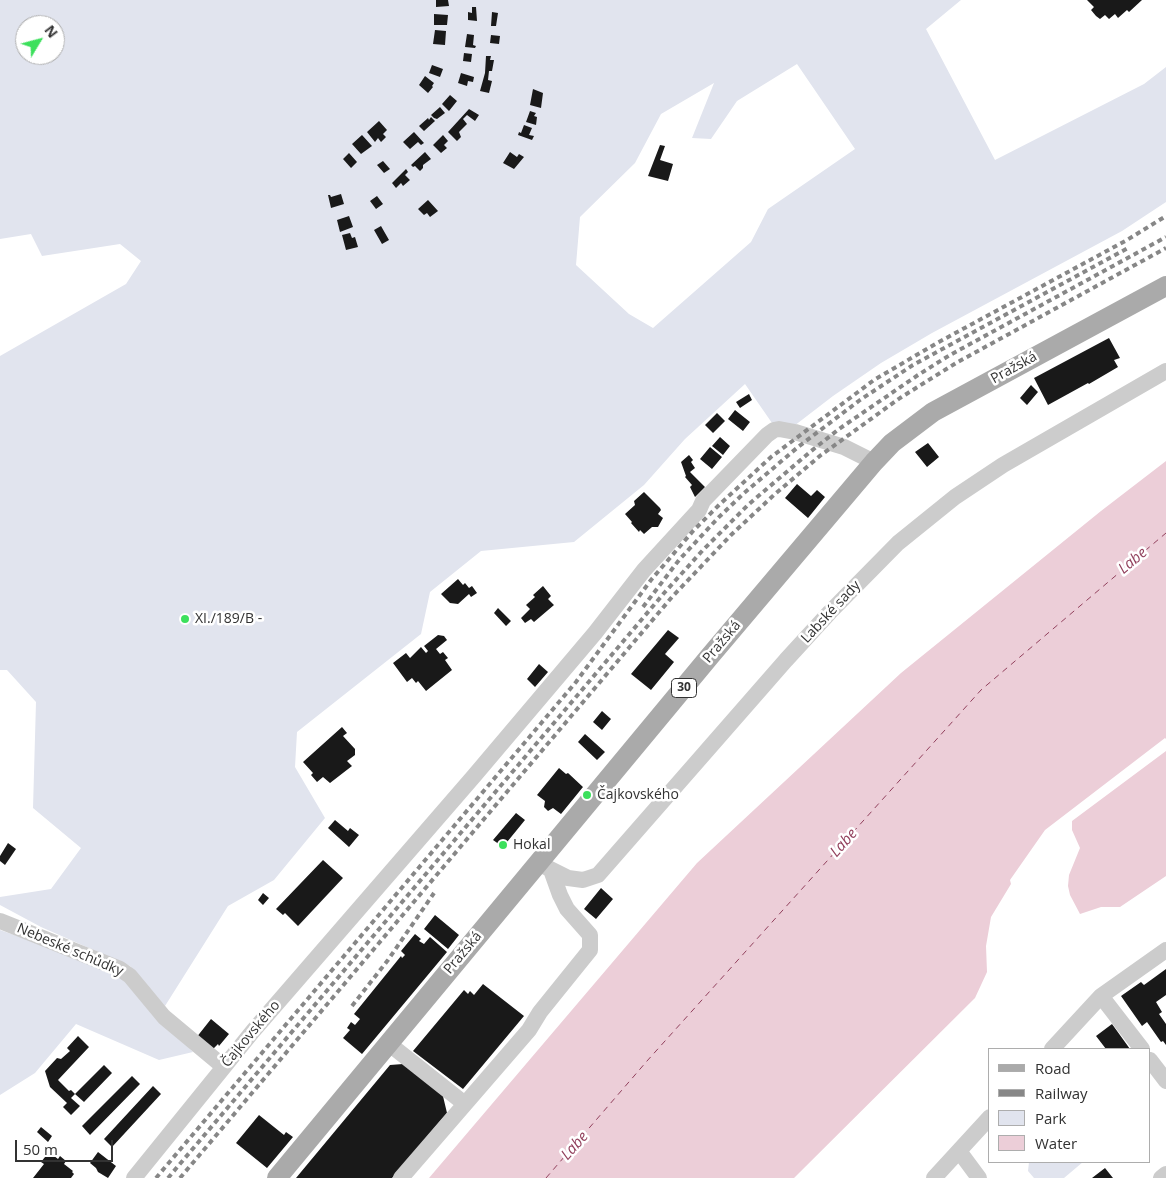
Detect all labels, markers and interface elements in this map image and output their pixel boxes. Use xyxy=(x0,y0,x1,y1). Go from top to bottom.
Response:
north arrow xyxy=(15,15,65,65)
text: N xyxy=(41,21,63,42)
street label: Pražská xyxy=(988,348,1040,388)
water label: Labe xyxy=(1115,544,1151,578)
street label: Labské sady xyxy=(798,577,864,647)
place label: XI./189/B - xyxy=(195,611,262,627)
marker: XI./189/B - xyxy=(179,613,191,625)
street label: Pražská xyxy=(699,617,745,667)
road number: 30 xyxy=(672,678,696,698)
place label: Čajkovského xyxy=(597,787,679,803)
marker: Čajkovského xyxy=(581,789,593,801)
water label: Labe xyxy=(827,825,861,861)
place label: Hokal xyxy=(513,837,550,853)
marker: Hokal xyxy=(497,839,509,851)
street label: Nebeské schůdky xyxy=(14,920,126,980)
street label: Pražská xyxy=(440,928,486,978)
street label: Čajkovského xyxy=(218,997,284,1071)
legend xyxy=(988,1048,1151,1163)
text: Road xyxy=(1035,1058,1071,1078)
text: Railway xyxy=(1035,1083,1088,1103)
text: Park xyxy=(1035,1108,1066,1128)
water label: Labe xyxy=(558,1128,592,1164)
scale bar xyxy=(18,1130,115,1162)
text: Water xyxy=(1035,1133,1077,1153)
text: 50 m xyxy=(23,1139,58,1159)

